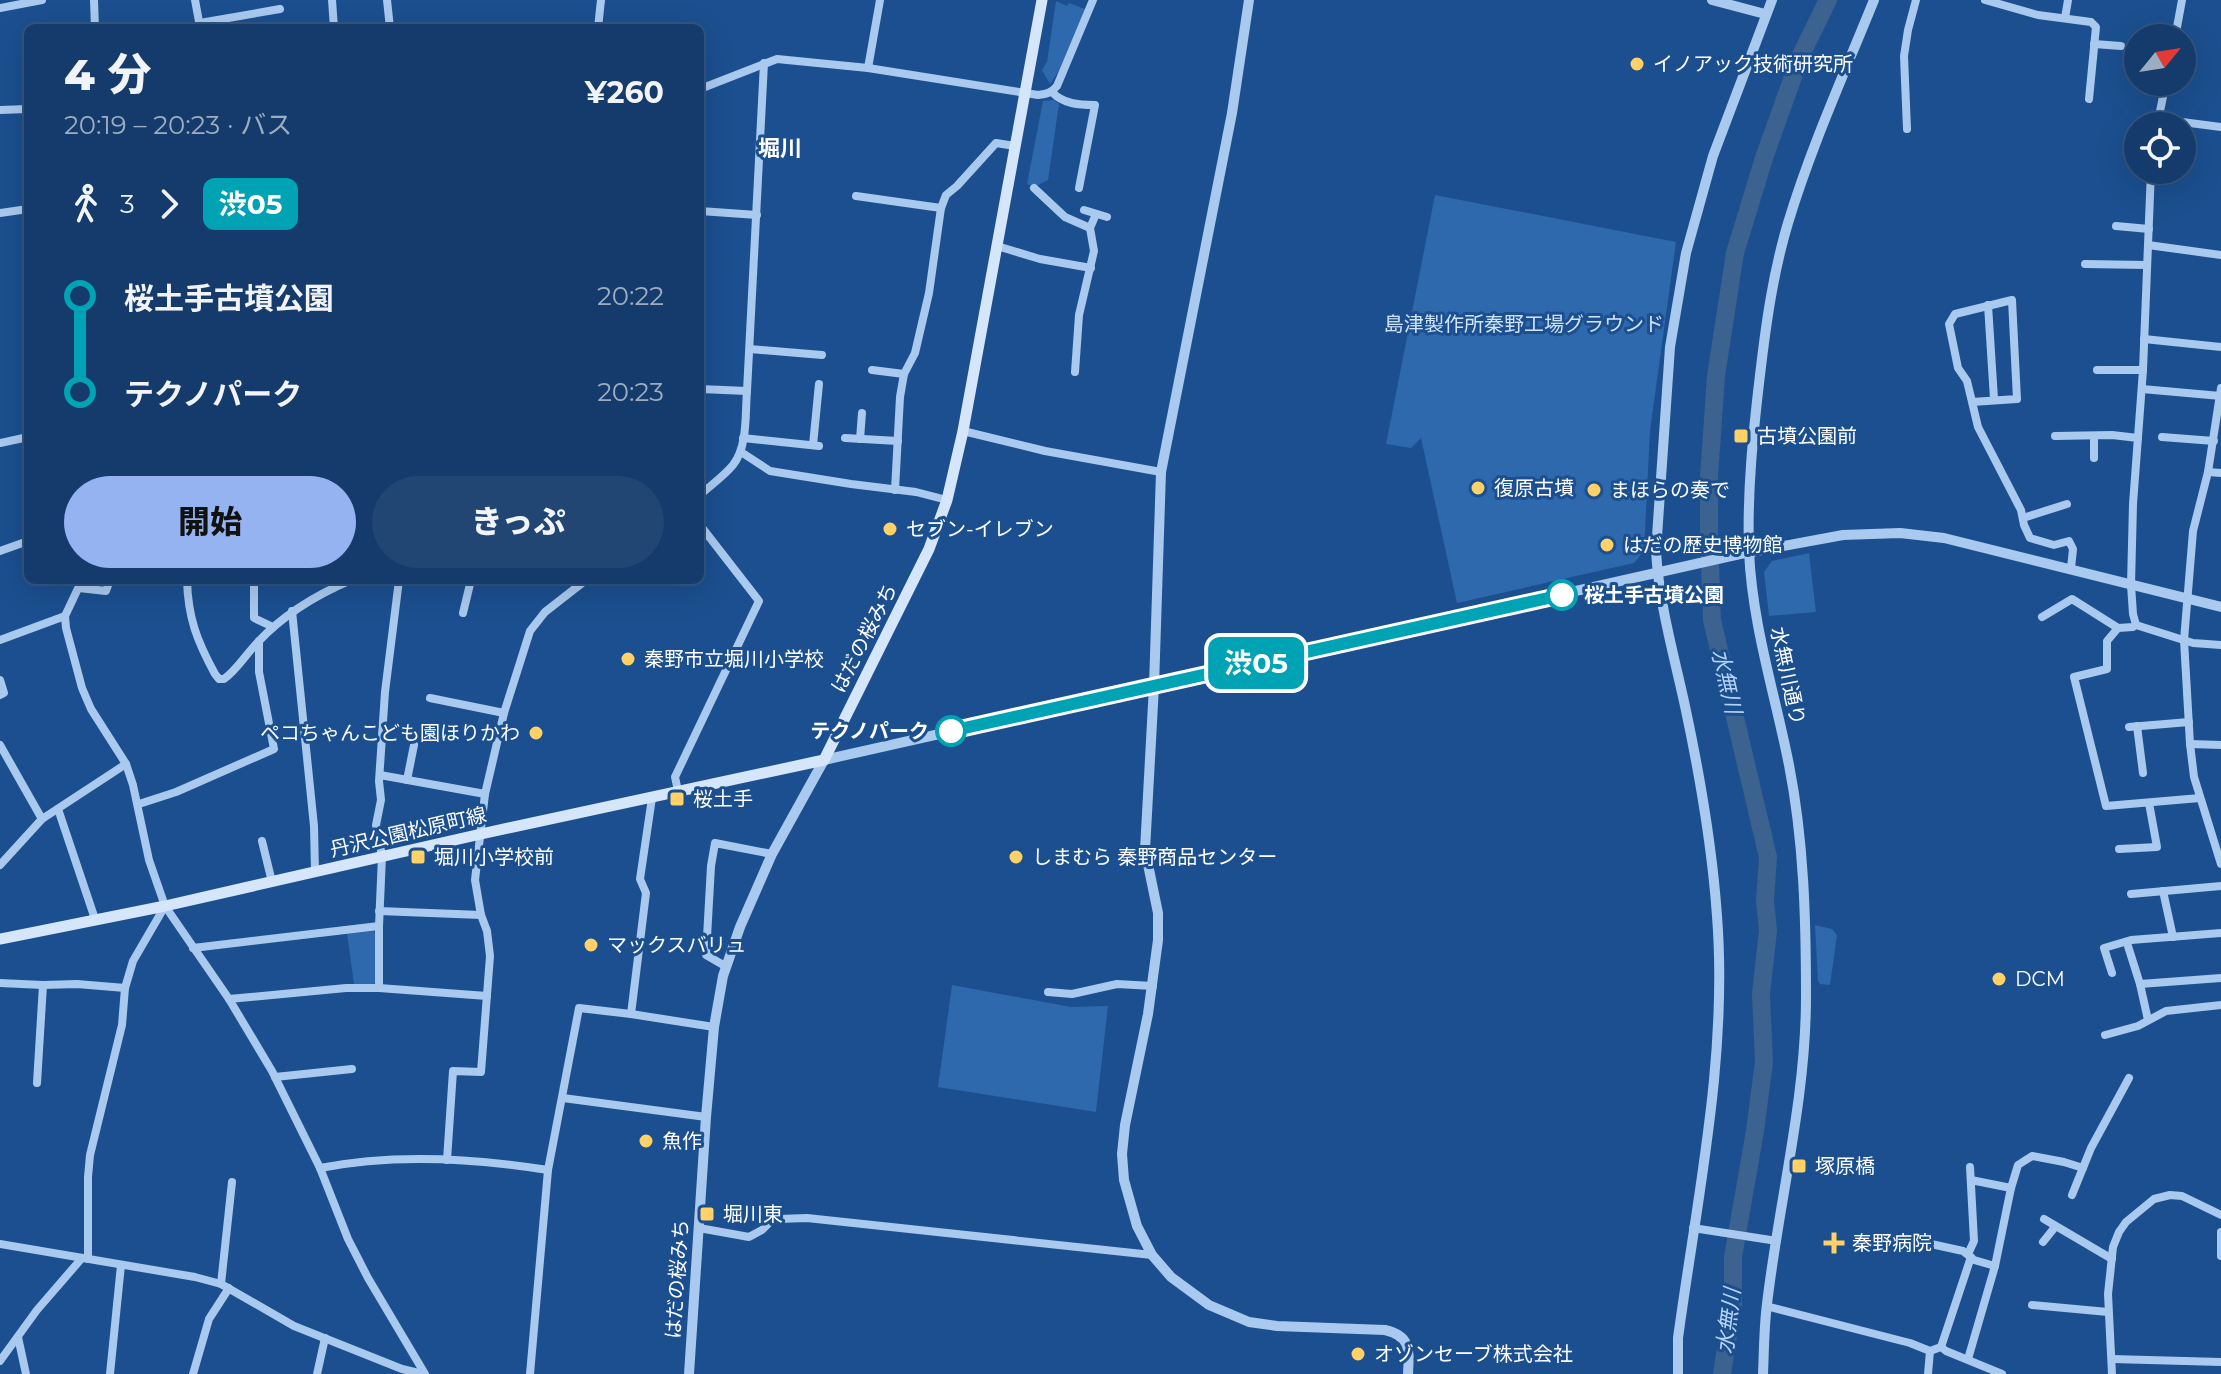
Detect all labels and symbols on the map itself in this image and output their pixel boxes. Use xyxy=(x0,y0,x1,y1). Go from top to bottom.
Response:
north arrow xyxy=(2124,24,2196,96)
place label: イノアック技術研究所 xyxy=(1653,52,1853,76)
marker: イノアック技術研究所 xyxy=(1628,55,1646,73)
district label: 堀川 xyxy=(758,135,802,162)
park label: 島津製作所秦野工場グラウンド xyxy=(1384,312,1664,336)
place label: 古墳公園前 xyxy=(1757,424,1857,448)
marker: 古墳公園前 xyxy=(1732,427,1750,445)
place label: 復原古墳 xyxy=(1494,476,1574,500)
place label: まほらの奏で xyxy=(1610,478,1730,502)
marker: 復原古墳 xyxy=(1469,479,1487,497)
marker: まほらの奏で xyxy=(1585,481,1603,499)
place label: セブン-イレブン xyxy=(906,517,1054,541)
marker: セブン-イレブン xyxy=(881,520,899,538)
place label: はだの歴史博物館 xyxy=(1623,533,1783,557)
marker: はだの歴史博物館 xyxy=(1598,536,1616,554)
street label: はだの桜みち xyxy=(826,579,902,697)
marker: 桜土手古墳公園 xyxy=(1547,580,1577,610)
place label: 桜土手古墳公園 xyxy=(1584,583,1724,607)
street label: 水無川通り xyxy=(1766,625,1810,727)
line badge: 渋05 xyxy=(1210,637,1302,689)
water label: 水無川 xyxy=(1706,646,1748,718)
place label: 秦野市立堀川小学校 xyxy=(644,647,824,671)
marker: 秦野市立堀川小学校 xyxy=(619,650,637,668)
marker: テクノパーク xyxy=(936,716,966,746)
place label: テクノパーク xyxy=(810,719,929,743)
place label: ペコちゃんこども園ほりかわ xyxy=(260,721,520,745)
marker: ペコちゃんこども園ほりかわ xyxy=(527,724,545,742)
place label: 桜土手 xyxy=(693,787,753,811)
marker: 桜土手 xyxy=(668,790,686,808)
street label: 丹沢公園松原町線 xyxy=(327,802,489,862)
place label: 堀川小学校前 xyxy=(434,845,554,869)
place label: しまむら 秦野商品センター xyxy=(1032,845,1277,869)
marker: 堀川小学校前 xyxy=(409,848,427,866)
marker: しまむら 秦野商品センター xyxy=(1007,848,1025,866)
place label: マックスバリュ xyxy=(607,933,746,957)
marker: マックスバリュ xyxy=(582,936,600,954)
place label: DCM xyxy=(2015,967,2065,991)
marker: DCM xyxy=(1990,970,2008,988)
place label: 魚作 xyxy=(662,1129,702,1153)
marker: 魚作 xyxy=(637,1132,655,1150)
place label: 塚原橋 xyxy=(1815,1154,1875,1178)
marker: 塚原橋 xyxy=(1790,1157,1808,1175)
place label: 堀川東 xyxy=(723,1202,783,1226)
marker: 堀川東 xyxy=(698,1205,716,1223)
street label: はだの桜みち xyxy=(661,1219,693,1339)
place label: 秦野病院 xyxy=(1852,1231,1932,1255)
marker: 秦野病院 xyxy=(1823,1232,1845,1254)
water label: 水無川 xyxy=(1711,1285,1746,1355)
place label: オゾンセーブ株式会社 xyxy=(1374,1342,1573,1366)
marker: オゾンセーブ株式会社 xyxy=(1349,1345,1367,1363)

